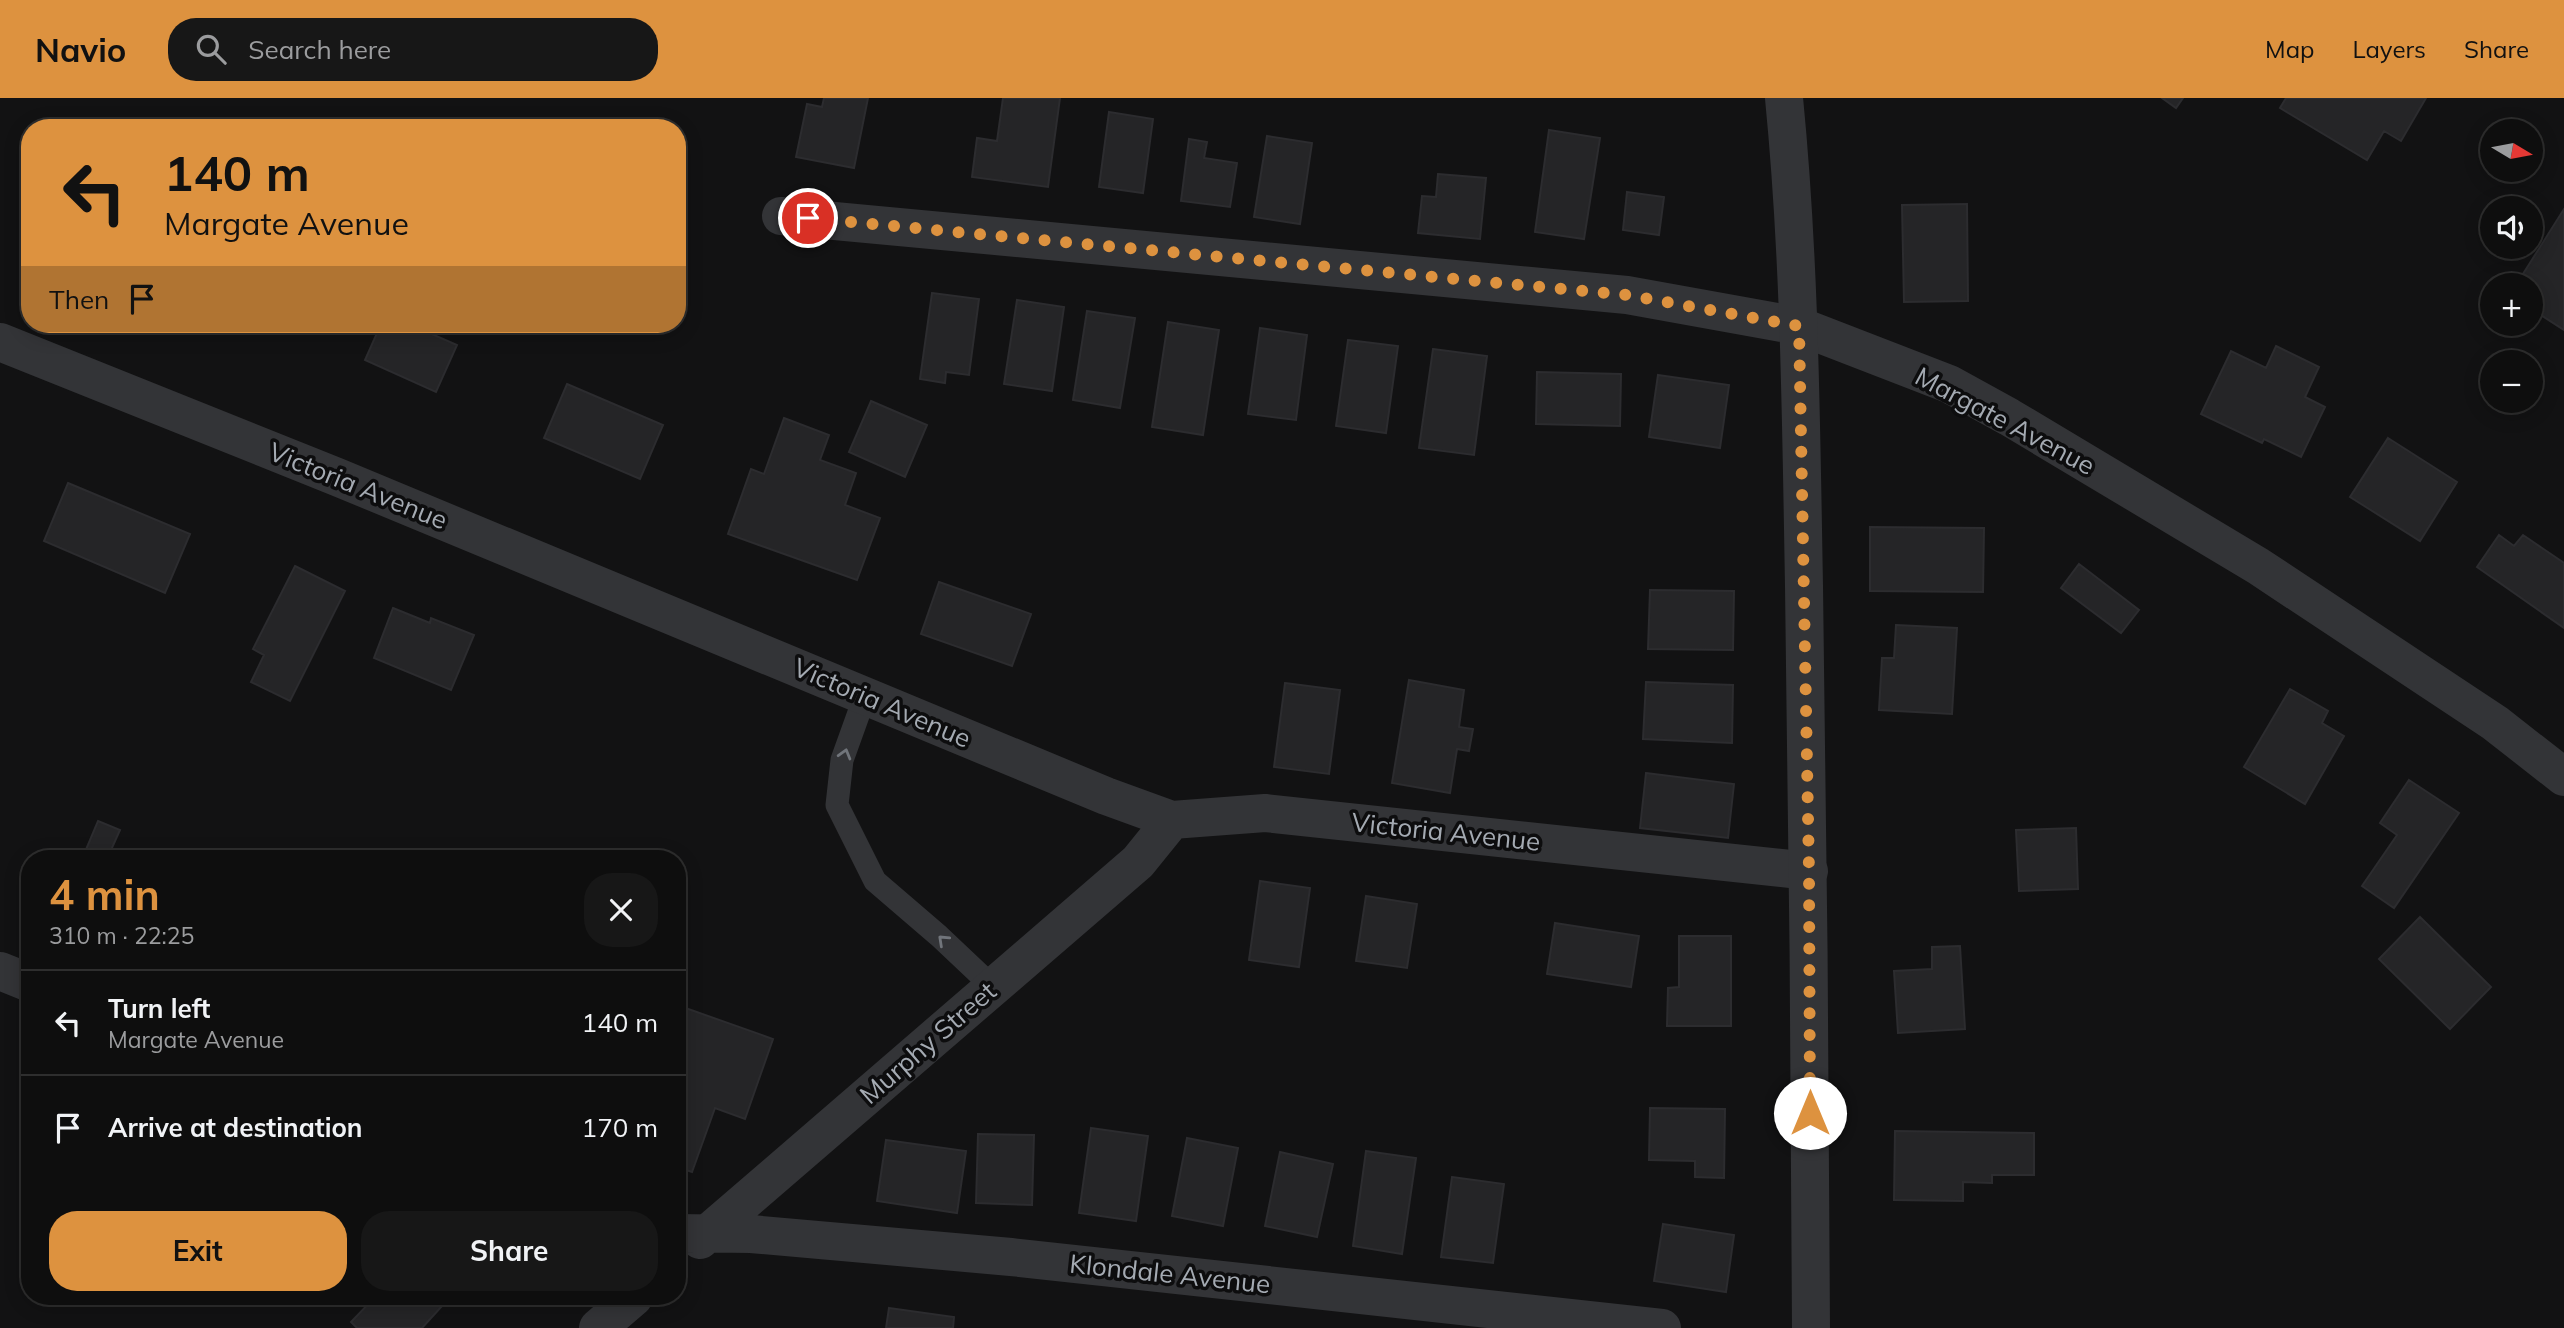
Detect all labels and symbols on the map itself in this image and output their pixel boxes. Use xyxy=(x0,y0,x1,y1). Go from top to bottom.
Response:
north arrow xyxy=(2480,119,2543,182)
pin xyxy=(778,188,838,248)
street label: Margate Avenue xyxy=(1910,359,2101,482)
street label: Victoria Avenue xyxy=(264,435,452,536)
street label: Victoria Avenue xyxy=(788,650,976,755)
one-way arrow xyxy=(836,748,851,760)
street label: Victoria Avenue xyxy=(1350,805,1542,858)
one-way arrow xyxy=(938,936,951,949)
street label: Murphy Street xyxy=(853,974,1003,1111)
position arrow xyxy=(1773,1076,1847,1150)
street label: Klondale Avenue xyxy=(1068,1247,1272,1300)

